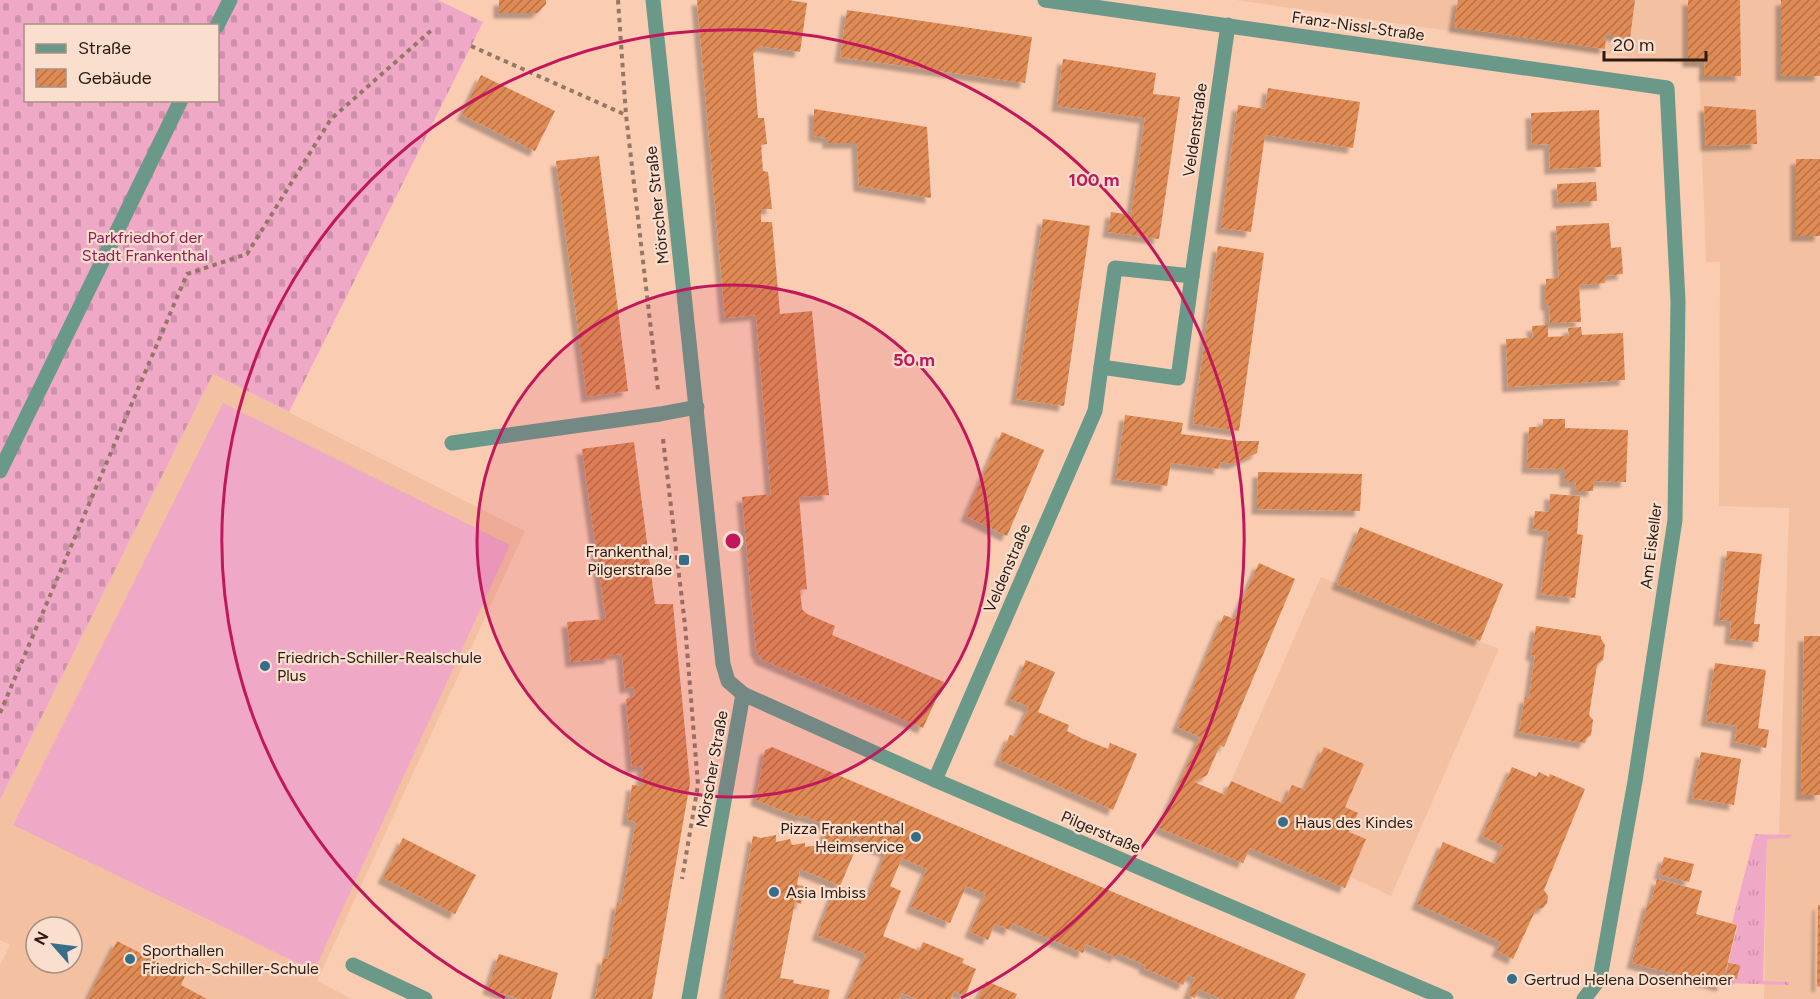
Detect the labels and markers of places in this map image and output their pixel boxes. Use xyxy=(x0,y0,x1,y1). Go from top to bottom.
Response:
centre of rings xyxy=(723,531,743,551)
place label: Frankenthal, Pilgerstraße xyxy=(585,542,672,579)
marker: Frankenthal, Pilgerstraße xyxy=(677,553,691,567)
place label: Friedrich-Schiller-Realschule Plus xyxy=(277,648,482,685)
marker: Friedrich-Schiller-Realschule Plus xyxy=(258,659,272,673)
place label: Haus des Kindes xyxy=(1295,813,1413,832)
marker: Haus des Kindes xyxy=(1276,815,1290,829)
place label: Pizza Frankenthal Heimservice xyxy=(780,819,904,856)
marker: Pizza Frankenthal Heimservice xyxy=(909,830,923,844)
place label: Asia Imbiss xyxy=(786,883,866,902)
marker: Asia Imbiss xyxy=(767,885,781,899)
place label: Sporthallen Friedrich-Schiller-Schule xyxy=(142,941,319,978)
marker: Sporthallen Friedrich-Schiller-Schule xyxy=(123,952,137,966)
place label: Gertrud Helena Dosenheimer xyxy=(1524,970,1733,989)
marker: Gertrud Helena Dosenheimer xyxy=(1505,972,1519,986)

